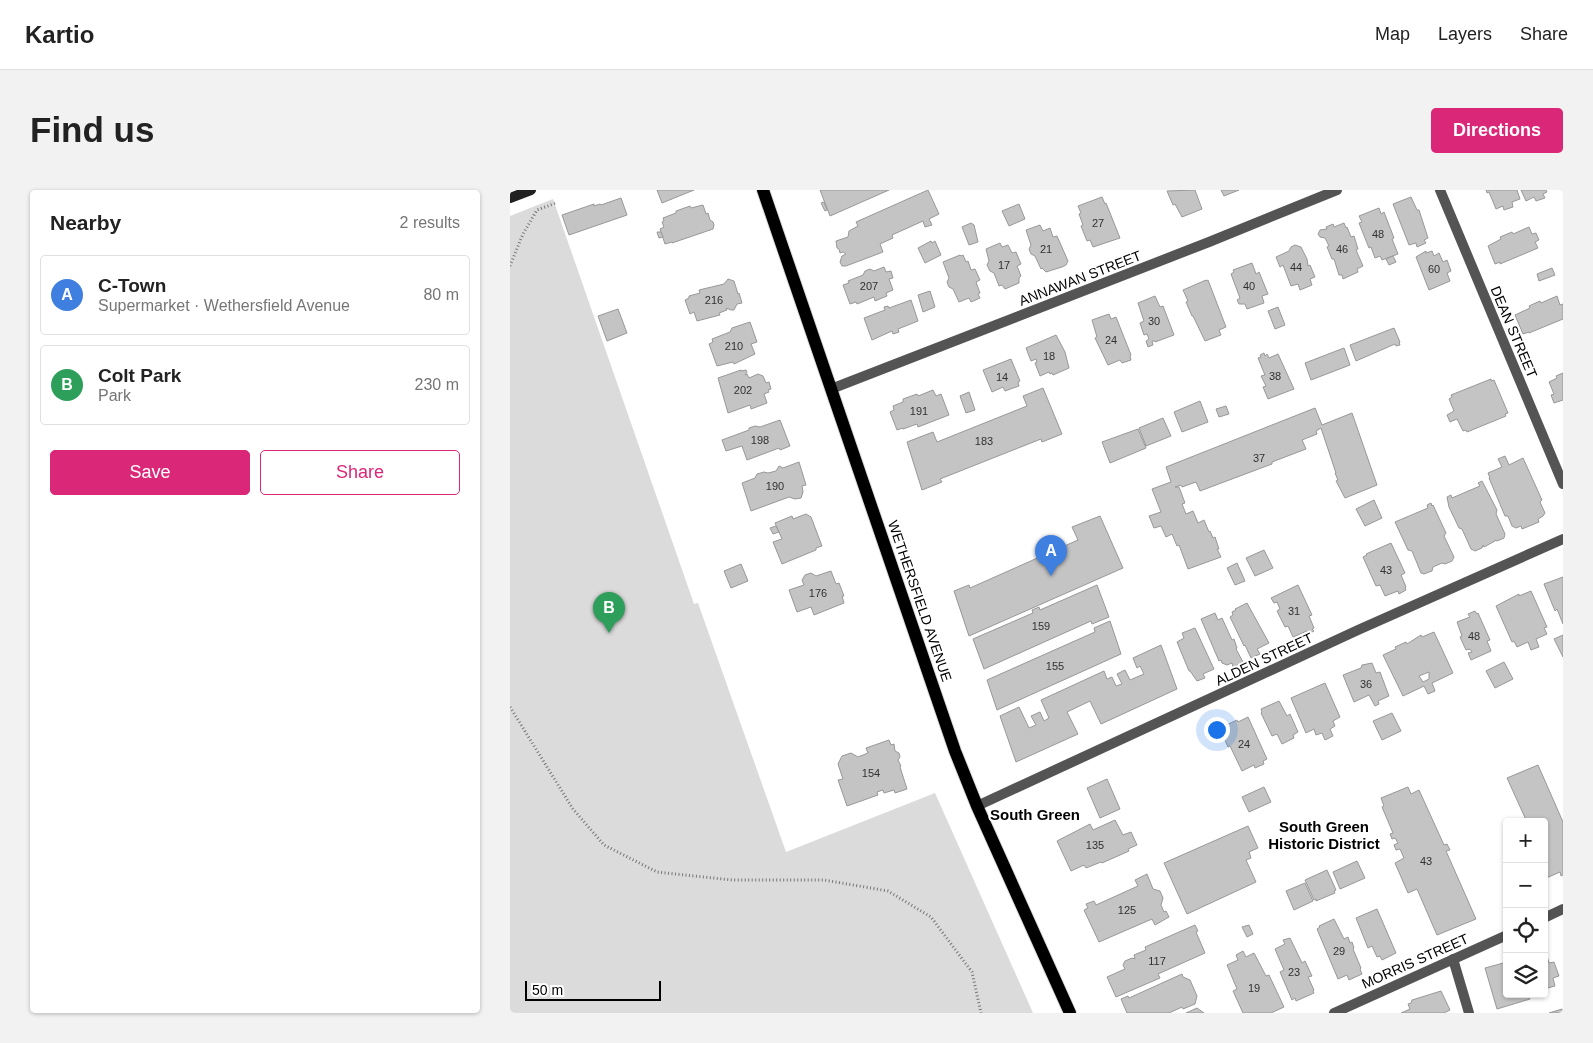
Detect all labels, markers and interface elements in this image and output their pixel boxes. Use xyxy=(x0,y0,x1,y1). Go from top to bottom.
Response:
text: Kartio xyxy=(25,21,94,48)
text: Map xyxy=(1375,24,1410,44)
text: Layers xyxy=(1438,24,1492,44)
text: Share xyxy=(1520,24,1568,44)
button: Directions xyxy=(1431,108,1563,153)
text: Find us xyxy=(30,110,154,149)
text: Nearby xyxy=(50,211,121,234)
text: 2 results xyxy=(400,214,460,231)
house number: 27 xyxy=(1092,217,1104,229)
house number: 48 xyxy=(1372,228,1384,240)
house number: 21 xyxy=(1040,243,1052,255)
house number: 46 xyxy=(1336,243,1348,255)
street label: ANNAWAN STREET xyxy=(1017,247,1144,309)
house number: 17 xyxy=(998,259,1010,271)
house number: 44 xyxy=(1290,261,1302,273)
house number: 60 xyxy=(1428,263,1440,275)
text: C-Town xyxy=(98,275,166,296)
house number: 207 xyxy=(860,280,878,292)
house number: 40 xyxy=(1243,280,1255,292)
street label: DEAN STREET xyxy=(1487,284,1541,381)
text: A xyxy=(61,286,73,303)
text: 80 m xyxy=(423,286,459,303)
house number: 216 xyxy=(705,294,723,306)
text: Supermarket · Wethersfield Avenue xyxy=(98,297,350,314)
house number: 30 xyxy=(1148,315,1160,327)
house number: 24 xyxy=(1105,334,1117,346)
house number: 210 xyxy=(725,340,743,352)
house number: 18 xyxy=(1043,350,1055,362)
text: Colt Park xyxy=(98,365,181,386)
house number: 38 xyxy=(1269,370,1281,382)
house number: 14 xyxy=(996,371,1008,383)
text: B xyxy=(61,376,73,393)
text: 230 m xyxy=(415,376,459,393)
house number: 202 xyxy=(734,384,752,396)
text: Park xyxy=(98,387,131,404)
house number: 191 xyxy=(910,405,928,417)
house number: 198 xyxy=(751,434,769,446)
house number: 183 xyxy=(975,435,993,447)
button: Save xyxy=(50,450,250,495)
button: Share xyxy=(260,450,460,495)
house number: 37 xyxy=(1253,452,1265,464)
house number: 190 xyxy=(766,480,784,492)
street label: WETHERSFIELD AVENUE xyxy=(885,518,955,684)
pin: A xyxy=(1035,535,1067,576)
house number: 43 xyxy=(1380,564,1392,576)
house number: 176 xyxy=(809,587,827,599)
pin: B xyxy=(593,592,625,633)
house number: 31 xyxy=(1288,605,1300,617)
house number: 159 xyxy=(1032,620,1050,632)
street label: ALDEN STREET xyxy=(1213,629,1316,689)
house number: 48 xyxy=(1468,630,1480,642)
house number: 155 xyxy=(1046,660,1064,672)
house number: 36 xyxy=(1360,678,1372,690)
your location xyxy=(1204,717,1230,743)
house number: 24 xyxy=(1238,738,1250,750)
house number: 154 xyxy=(862,767,880,779)
district label: South Green xyxy=(990,806,1080,823)
district label: South Green Historic District xyxy=(1268,818,1380,852)
map controls xyxy=(1503,818,1548,998)
button: + xyxy=(1503,818,1548,863)
house number: 135 xyxy=(1086,839,1104,851)
house number: 43 xyxy=(1420,855,1432,867)
button: − xyxy=(1503,863,1548,908)
house number: 125 xyxy=(1118,904,1136,916)
button: locate xyxy=(1503,908,1548,953)
street label: MORRIS STREET xyxy=(1359,930,1471,992)
house number: 29 xyxy=(1333,945,1345,957)
button: layers xyxy=(1503,953,1548,998)
house number: 117 xyxy=(1148,955,1166,967)
house number: 23 xyxy=(1288,966,1300,978)
scale bar xyxy=(525,978,661,1001)
text: 50 m xyxy=(532,982,563,998)
house number: 19 xyxy=(1248,982,1260,994)

